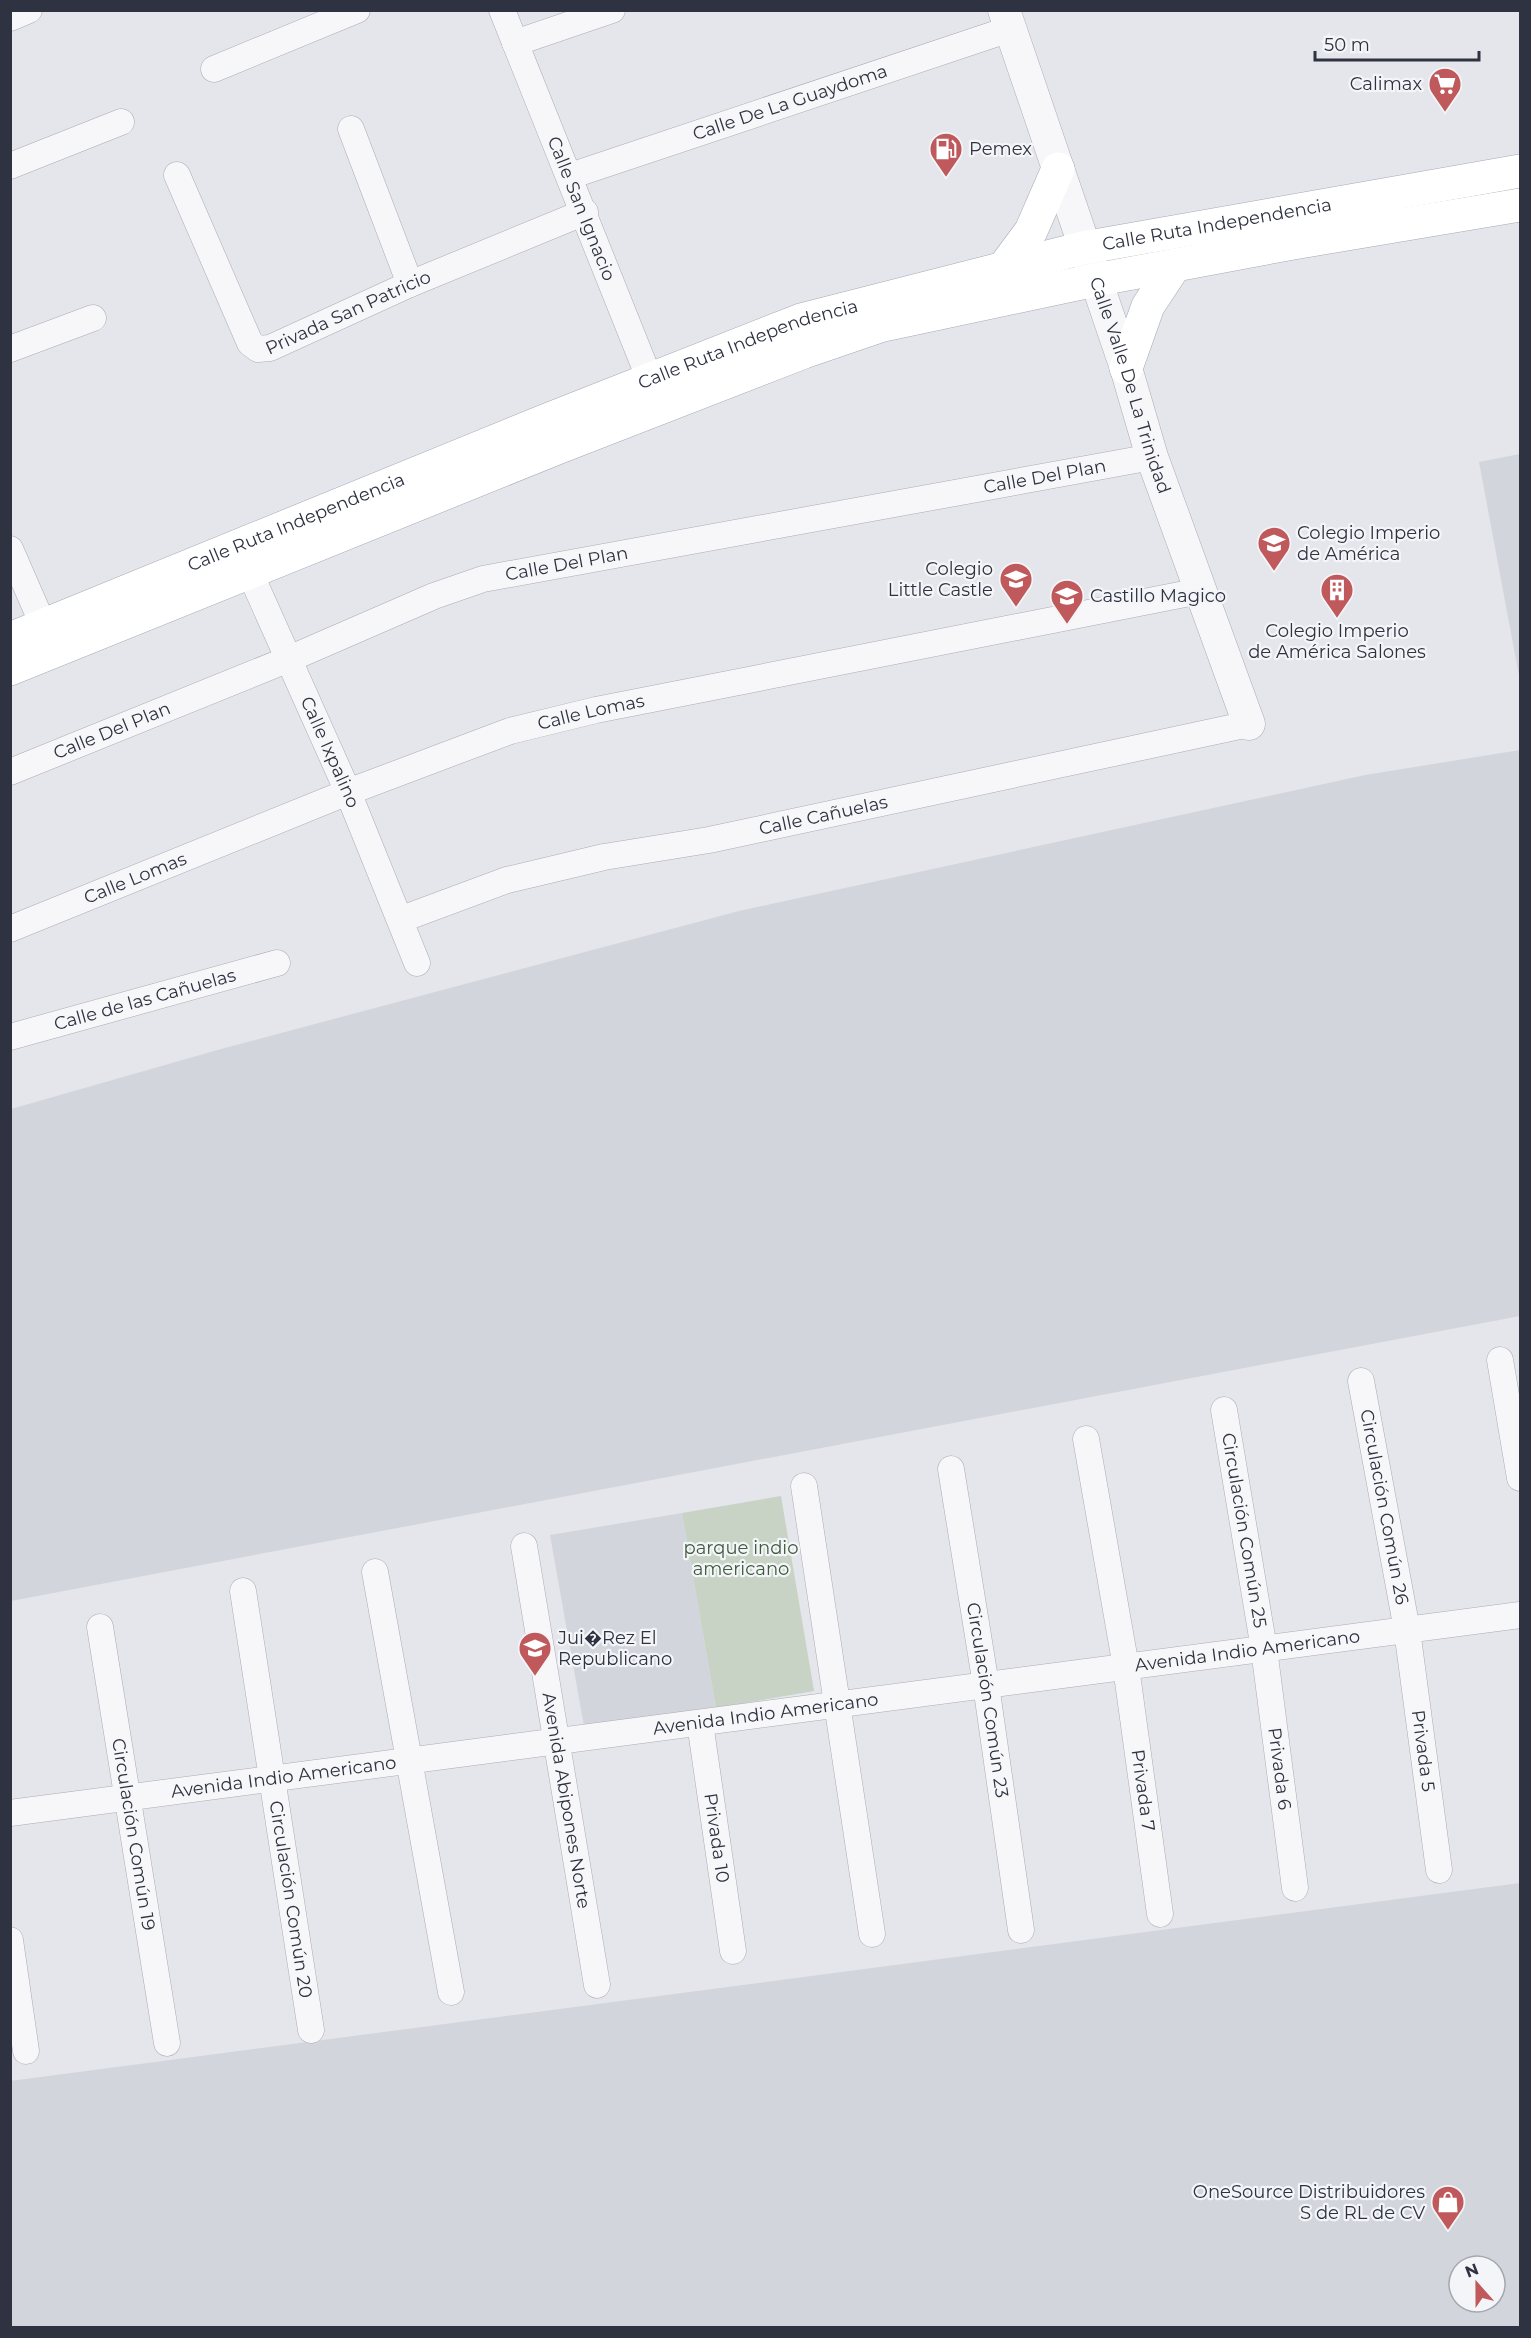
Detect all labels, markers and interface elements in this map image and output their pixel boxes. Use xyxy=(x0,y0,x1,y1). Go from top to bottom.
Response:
scale bar xyxy=(1315,24,1478,62)
text: 50 m xyxy=(1324,34,1370,56)
street label: Calle De La Guaydoma xyxy=(690,60,890,145)
supermarket icon: Calimax xyxy=(1427,66,1463,113)
place label: Calimax xyxy=(1350,73,1422,95)
fuel station icon: Pemex xyxy=(928,131,964,178)
street label: Calle San Ignacio xyxy=(543,133,620,284)
place label: Pemex xyxy=(969,138,1032,160)
street label: Calle Ruta Independencia xyxy=(1101,193,1333,255)
street label: Privada San Patricio xyxy=(262,266,434,360)
street label: Calle Valle De La Trinidad xyxy=(1085,274,1175,497)
street label: Calle Ruta Independencia xyxy=(635,295,860,394)
street label: Calle Del Plan xyxy=(982,455,1108,499)
street label: Calle Ruta Independencia xyxy=(184,468,408,576)
place label: Colegio Imperio de América xyxy=(1297,522,1440,565)
school or university icon: Colegio Imperio de América xyxy=(1256,525,1292,572)
street label: Calle Del Plan xyxy=(503,542,630,586)
place label: Colegio Little Castle xyxy=(888,558,993,601)
school or university icon: Colegio Little Castle xyxy=(998,561,1034,608)
building icon: Colegio Imperio de América Salones xyxy=(1319,572,1355,619)
school or university icon: Castillo Magico xyxy=(1049,578,1085,625)
place label: Castillo Magico xyxy=(1090,585,1226,607)
place label: Colegio Imperio de América Salones xyxy=(1248,620,1426,663)
street label: Calle Lomas xyxy=(535,690,646,735)
street label: Calle Ixpalino xyxy=(296,693,364,811)
street label: Calle Del Plan xyxy=(50,697,174,764)
street label: Calle Cañuelas xyxy=(757,791,890,840)
street label: Calle Lomas xyxy=(81,848,190,909)
street label: Calle de las Cañuelas xyxy=(51,964,239,1035)
street label: Circulación Común 26 xyxy=(1355,1407,1413,1606)
street label: Circulación Común 25 xyxy=(1217,1431,1271,1630)
park label: parque indio americano xyxy=(684,1537,798,1580)
street label: Circulación Común 23 xyxy=(962,1601,1013,1799)
street label: Avenida Indio Americano xyxy=(1133,1625,1361,1676)
place label: Jui�Rez El Republicano xyxy=(557,1627,672,1670)
school or university icon: Jui�Rez El Republicano xyxy=(517,1630,553,1677)
street label: Avenida Indio Americano xyxy=(651,1688,880,1740)
street label: Avenida Abipones Norte xyxy=(538,1691,595,1910)
street label: Privada 5 xyxy=(1407,1708,1439,1793)
street label: Privada 6 xyxy=(1263,1726,1296,1811)
street label: Circulación Común 19 xyxy=(107,1737,160,1932)
street label: Privada 7 xyxy=(1126,1748,1160,1833)
street label: Avenida Indio Americano xyxy=(170,1751,398,1803)
street label: Privada 10 xyxy=(699,1791,734,1884)
street label: Circulación Común 20 xyxy=(265,1799,317,1999)
place label: OneSource Distribuidores S de RL de CV xyxy=(1193,2181,1425,2224)
shop icon: OneSource Distribuidores S de RL de CV xyxy=(1430,2184,1466,2231)
north arrow xyxy=(1447,2254,1507,2314)
text: N xyxy=(1462,2259,1481,2282)

